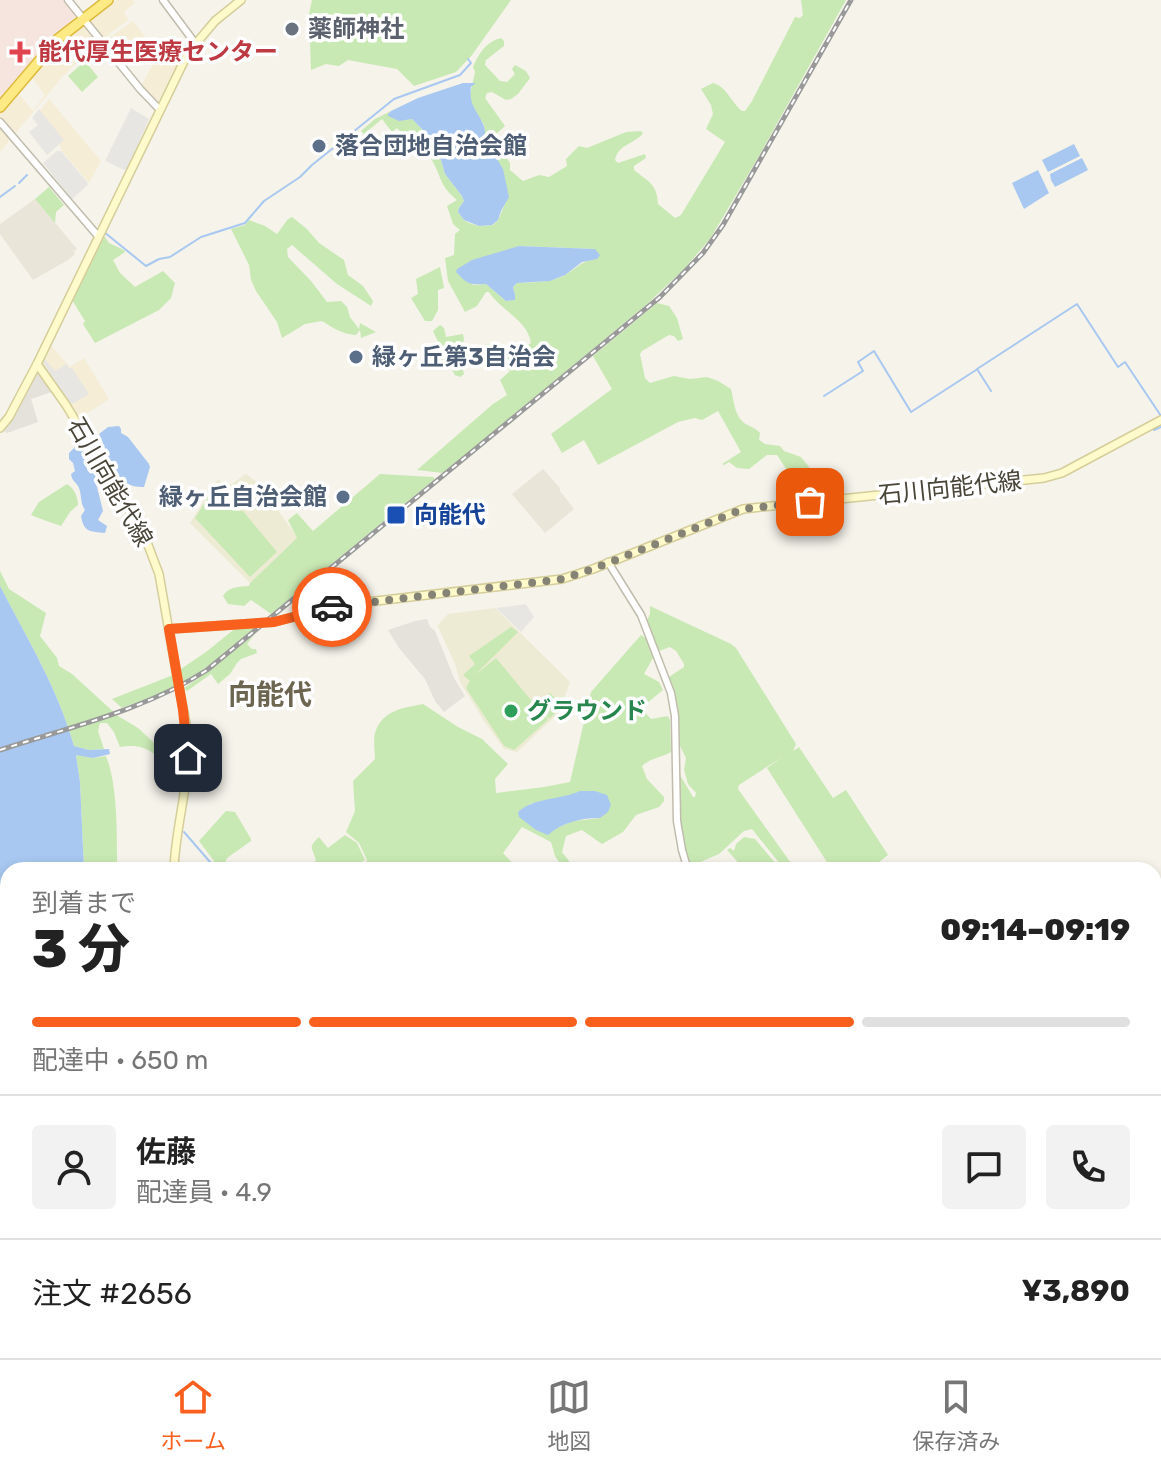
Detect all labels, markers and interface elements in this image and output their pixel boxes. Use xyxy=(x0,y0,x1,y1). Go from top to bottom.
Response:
place label: 薬師神社 xyxy=(308,15,404,43)
marker: 薬師神社 xyxy=(283,20,301,38)
place label: 能代厚生医療センター xyxy=(38,38,278,66)
marker: 能代厚生医療センター xyxy=(9,41,31,63)
place label: 落合団地自治会館 xyxy=(335,132,527,160)
marker: 落合団地自治会館 xyxy=(310,137,328,155)
place label: 緑ヶ丘第3自治会 xyxy=(372,343,556,371)
marker: 緑ヶ丘第3自治会 xyxy=(347,348,365,366)
street label: 石川向能代線 xyxy=(62,413,158,551)
street label: 石川向能代線 xyxy=(877,467,1023,509)
pin xyxy=(776,468,844,536)
icon: bag xyxy=(788,480,832,524)
place label: 緑ヶ丘自治会館 xyxy=(159,483,327,511)
marker: 緑ヶ丘自治会館 xyxy=(334,488,352,506)
place label: 向能代 xyxy=(414,501,486,529)
marker: 向能代 xyxy=(385,504,407,526)
courier xyxy=(292,567,372,647)
icon: car xyxy=(310,585,354,629)
district label: 向能代 xyxy=(228,678,312,711)
place label: グラウンド xyxy=(527,697,647,725)
marker: グラウンド xyxy=(502,702,520,720)
pin xyxy=(154,724,222,792)
icon: home xyxy=(166,736,210,780)
text: 到着まで xyxy=(32,888,136,919)
text: 09:14–09:19 xyxy=(940,912,1130,948)
text: 3 分 xyxy=(32,918,130,980)
text: 配達中 · 650 m xyxy=(32,1045,208,1076)
button: person xyxy=(32,1125,116,1209)
button: chat xyxy=(942,1125,1026,1209)
button: phone xyxy=(1046,1125,1130,1209)
text: 佐藤 xyxy=(136,1134,196,1170)
text: 配達員 · 4.9 xyxy=(136,1177,272,1208)
text: ¥3,890 xyxy=(1021,1273,1130,1309)
text: 注文 #2656 xyxy=(32,1276,192,1312)
tab: ホーム xyxy=(161,1375,226,1455)
tab: 地図 xyxy=(547,1375,591,1455)
tab: 保存済み xyxy=(912,1375,1000,1455)

